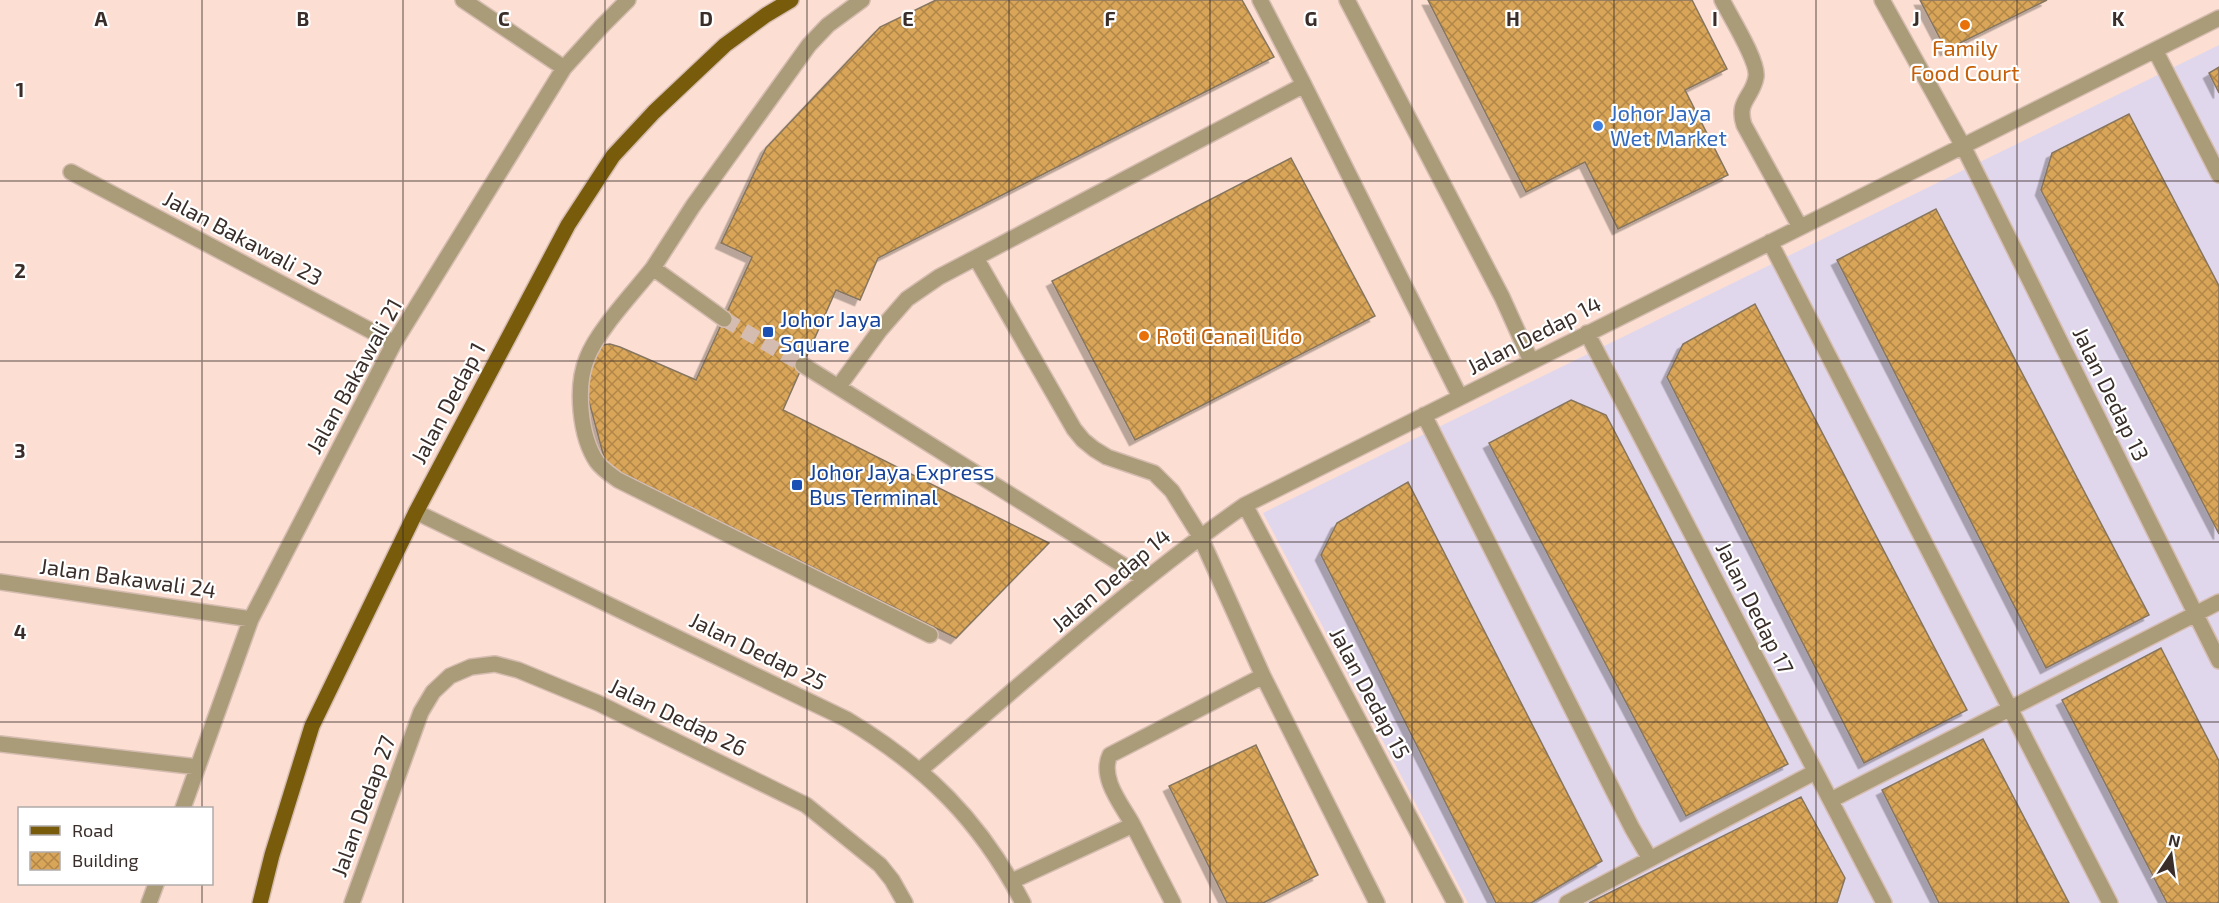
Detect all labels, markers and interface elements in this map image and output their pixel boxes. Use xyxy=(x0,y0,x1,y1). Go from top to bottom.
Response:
text: A xyxy=(94,6,108,30)
text: B xyxy=(297,6,309,30)
text: C xyxy=(498,6,510,30)
text: D xyxy=(699,6,713,30)
text: E xyxy=(902,6,914,30)
text: F xyxy=(1104,6,1116,30)
text: G xyxy=(1305,6,1317,30)
text: H xyxy=(1506,6,1520,30)
text: I xyxy=(1712,6,1718,30)
text: J xyxy=(1912,6,1920,30)
text: K xyxy=(2112,6,2125,30)
marker: Family Food Court xyxy=(1958,18,1972,32)
place label: Family Food Court xyxy=(1911,34,2019,85)
text: 1 xyxy=(16,77,24,101)
place label: Johor Jaya Wet Market xyxy=(1610,99,1727,150)
marker: Johor Jaya Wet Market xyxy=(1591,119,1605,133)
street label: Jalan Bakawali 23 xyxy=(159,184,327,290)
text: 2 xyxy=(14,258,26,282)
street label: Jalan Dedap 14 xyxy=(1462,289,1605,379)
street label: Jalan Bakawali 21 xyxy=(300,294,406,457)
place label: Johor Jaya Square xyxy=(780,305,881,356)
place label: Roti Canai Lido xyxy=(1156,322,1302,348)
street label: Jalan Dedap 13 xyxy=(2068,322,2156,465)
marker: Johor Jaya Square xyxy=(761,325,775,339)
marker: Roti Canai Lido xyxy=(1137,329,1151,343)
street label: Jalan Dedap 1 xyxy=(404,338,490,468)
text: 3 xyxy=(14,438,26,462)
place label: Johor Jaya Express Bus Terminal xyxy=(809,458,995,509)
marker: Johor Jaya Express Bus Terminal xyxy=(790,478,804,492)
street label: Jalan Dedap 14 xyxy=(1046,522,1175,636)
street label: Jalan Dedap 17 xyxy=(1711,537,1800,678)
street label: Jalan Bakawali 24 xyxy=(38,552,218,602)
street label: Jalan Dedap 25 xyxy=(686,606,831,694)
text: 4 xyxy=(14,619,27,643)
street label: Jalan Dedap 15 xyxy=(1325,622,1416,763)
street label: Jalan Dedap 26 xyxy=(606,672,751,761)
street label: Jalan Dedap 27 xyxy=(324,732,400,880)
legend xyxy=(18,807,213,885)
text: Road xyxy=(72,819,113,841)
north arrow xyxy=(2141,825,2201,885)
text: N xyxy=(2167,829,2182,850)
text: Building xyxy=(72,849,139,871)

